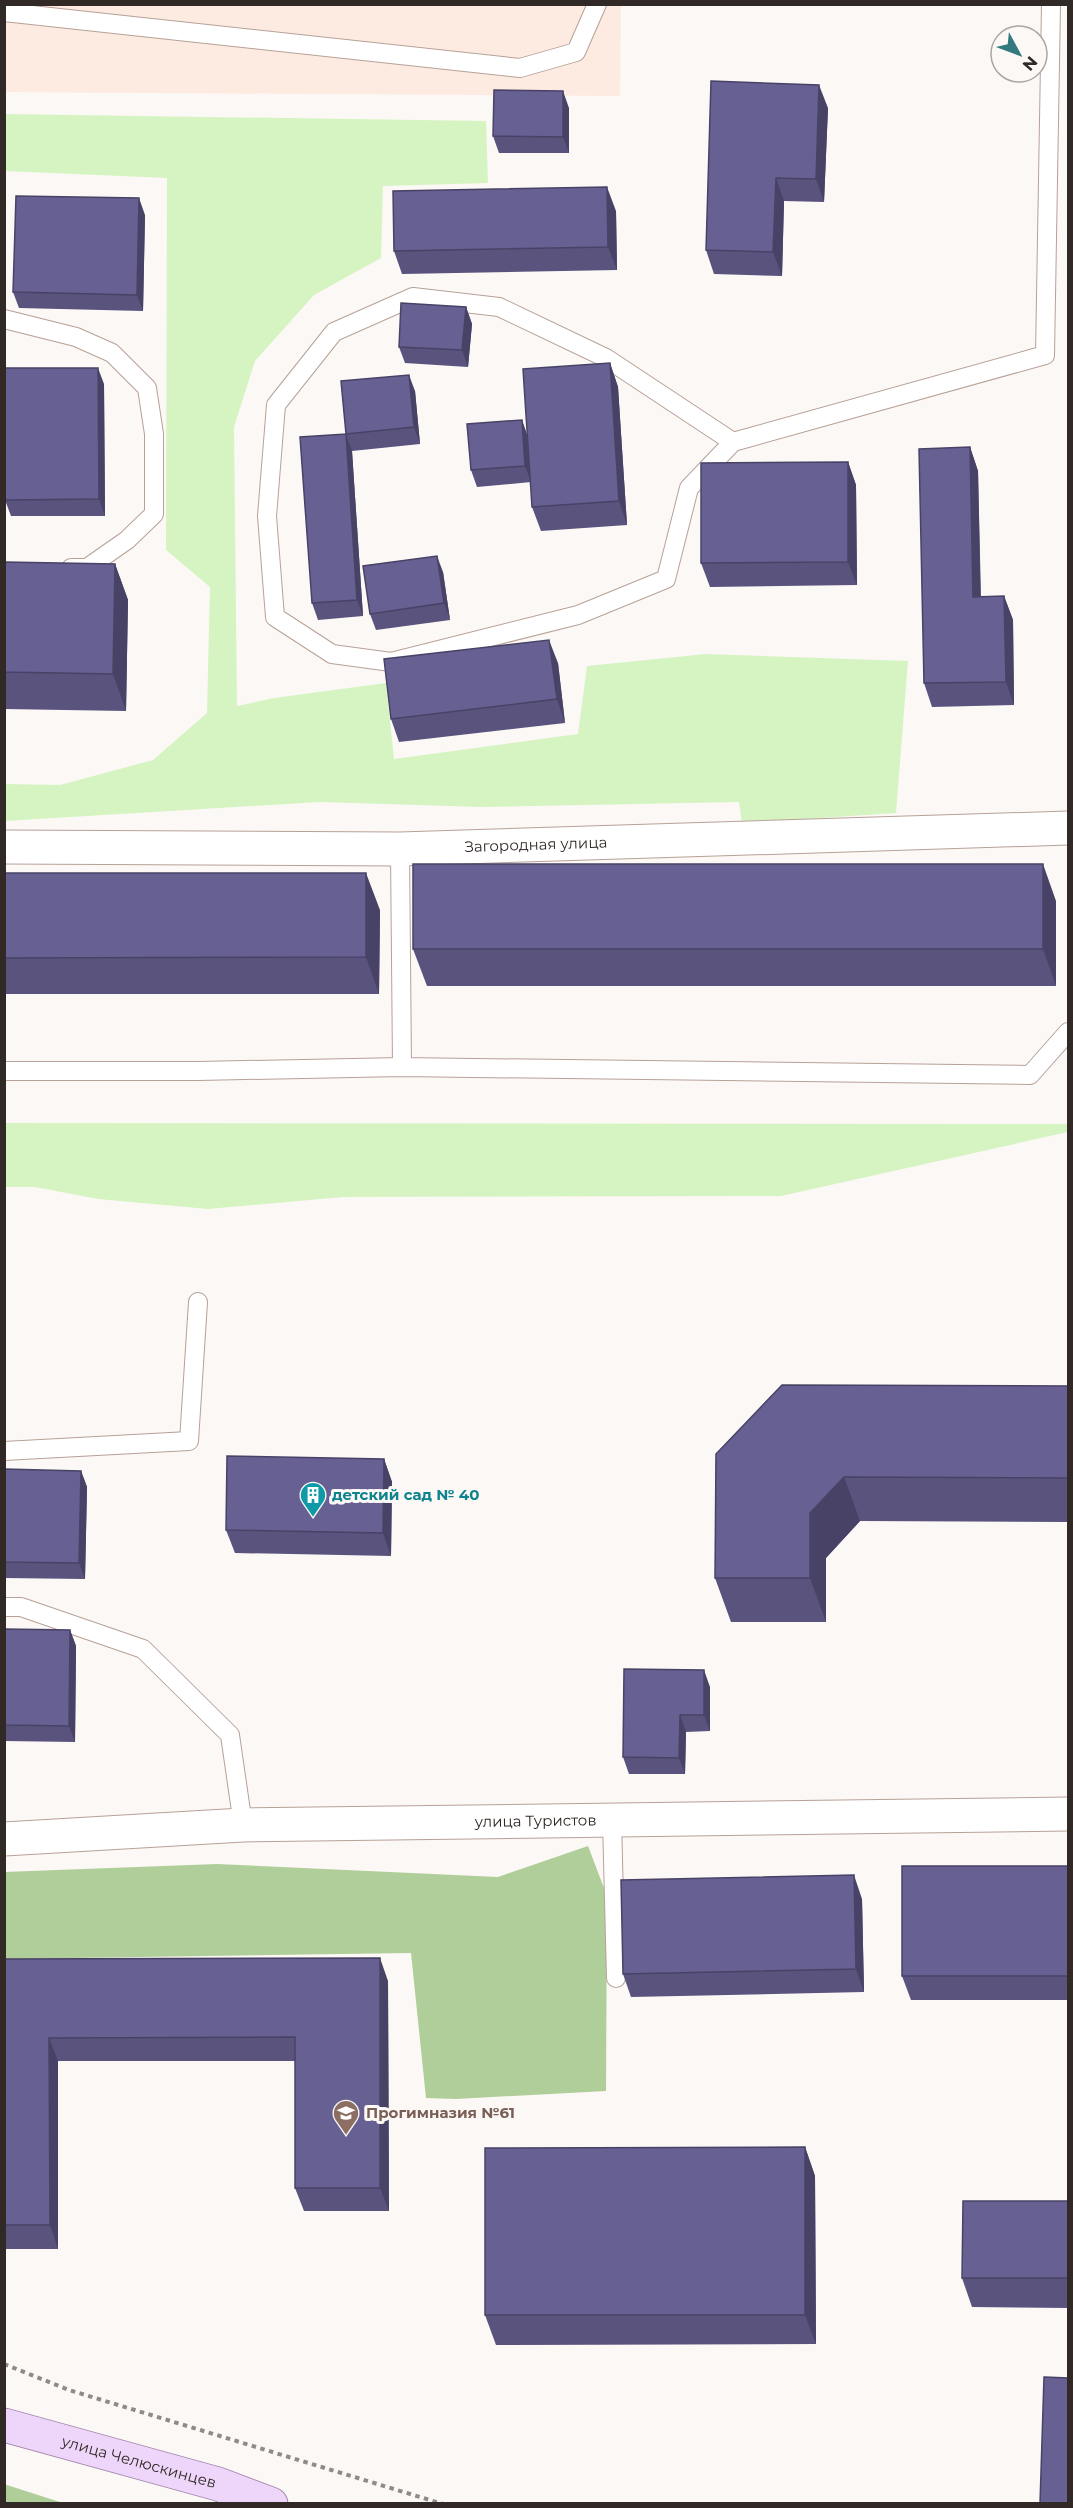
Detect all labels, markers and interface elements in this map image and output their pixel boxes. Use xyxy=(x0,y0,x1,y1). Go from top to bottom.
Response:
north arrow xyxy=(989,24,1049,84)
text: N xyxy=(1019,52,1041,75)
street label: Загородная улица xyxy=(464,832,608,856)
building icon: детский сад № 40 xyxy=(298,1480,328,1518)
place label: детский сад № 40 xyxy=(332,1485,479,1504)
street label: улица Туристов xyxy=(474,1810,597,1831)
school or university icon: Прогимназия №61 xyxy=(331,2098,361,2136)
place label: Прогимназия №61 xyxy=(366,2103,515,2122)
street label: улица Челюскинцев xyxy=(59,2431,218,2492)

